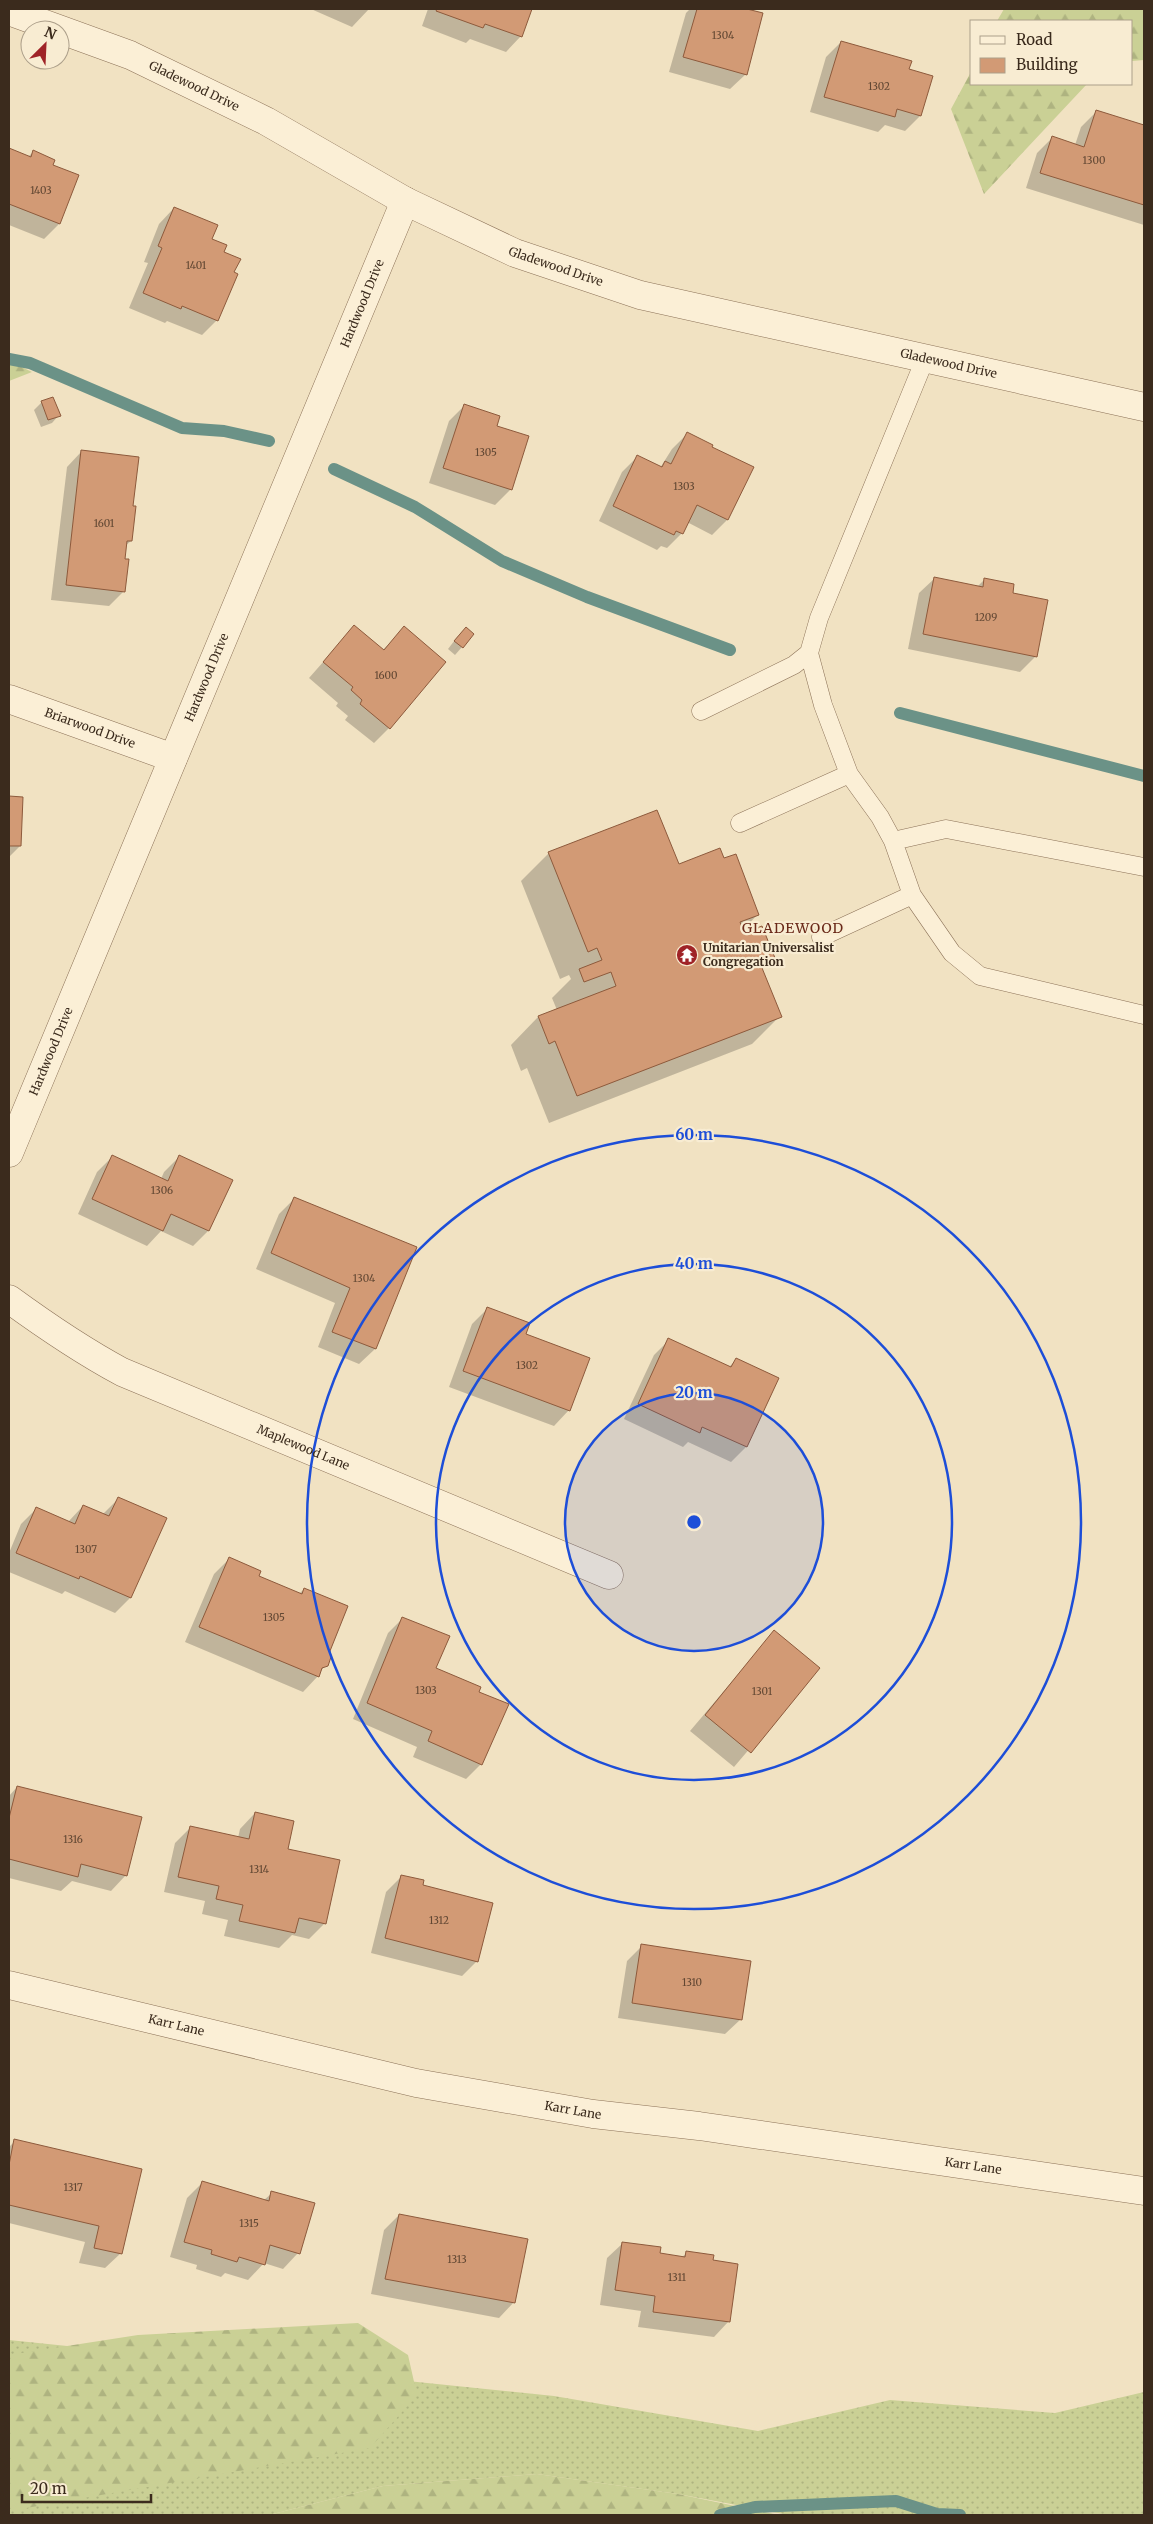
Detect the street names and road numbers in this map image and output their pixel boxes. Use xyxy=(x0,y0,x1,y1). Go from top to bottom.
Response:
street label: Gladewood Drive xyxy=(147,57,242,114)
street label: Gladewood Drive xyxy=(506,243,605,289)
street label: Hardwood Drive xyxy=(337,257,387,350)
street label: Gladewood Drive xyxy=(899,345,999,381)
street label: Hardwood Drive xyxy=(181,631,231,724)
street label: Briarwood Drive xyxy=(43,704,138,751)
street label: Hardwood Drive xyxy=(26,1005,76,1098)
street label: Maplewood Lane xyxy=(255,1421,352,1473)
street label: Karr Lane xyxy=(147,2011,206,2039)
street label: Karr Lane xyxy=(544,2098,602,2122)
street label: Karr Lane xyxy=(944,2154,1003,2177)

